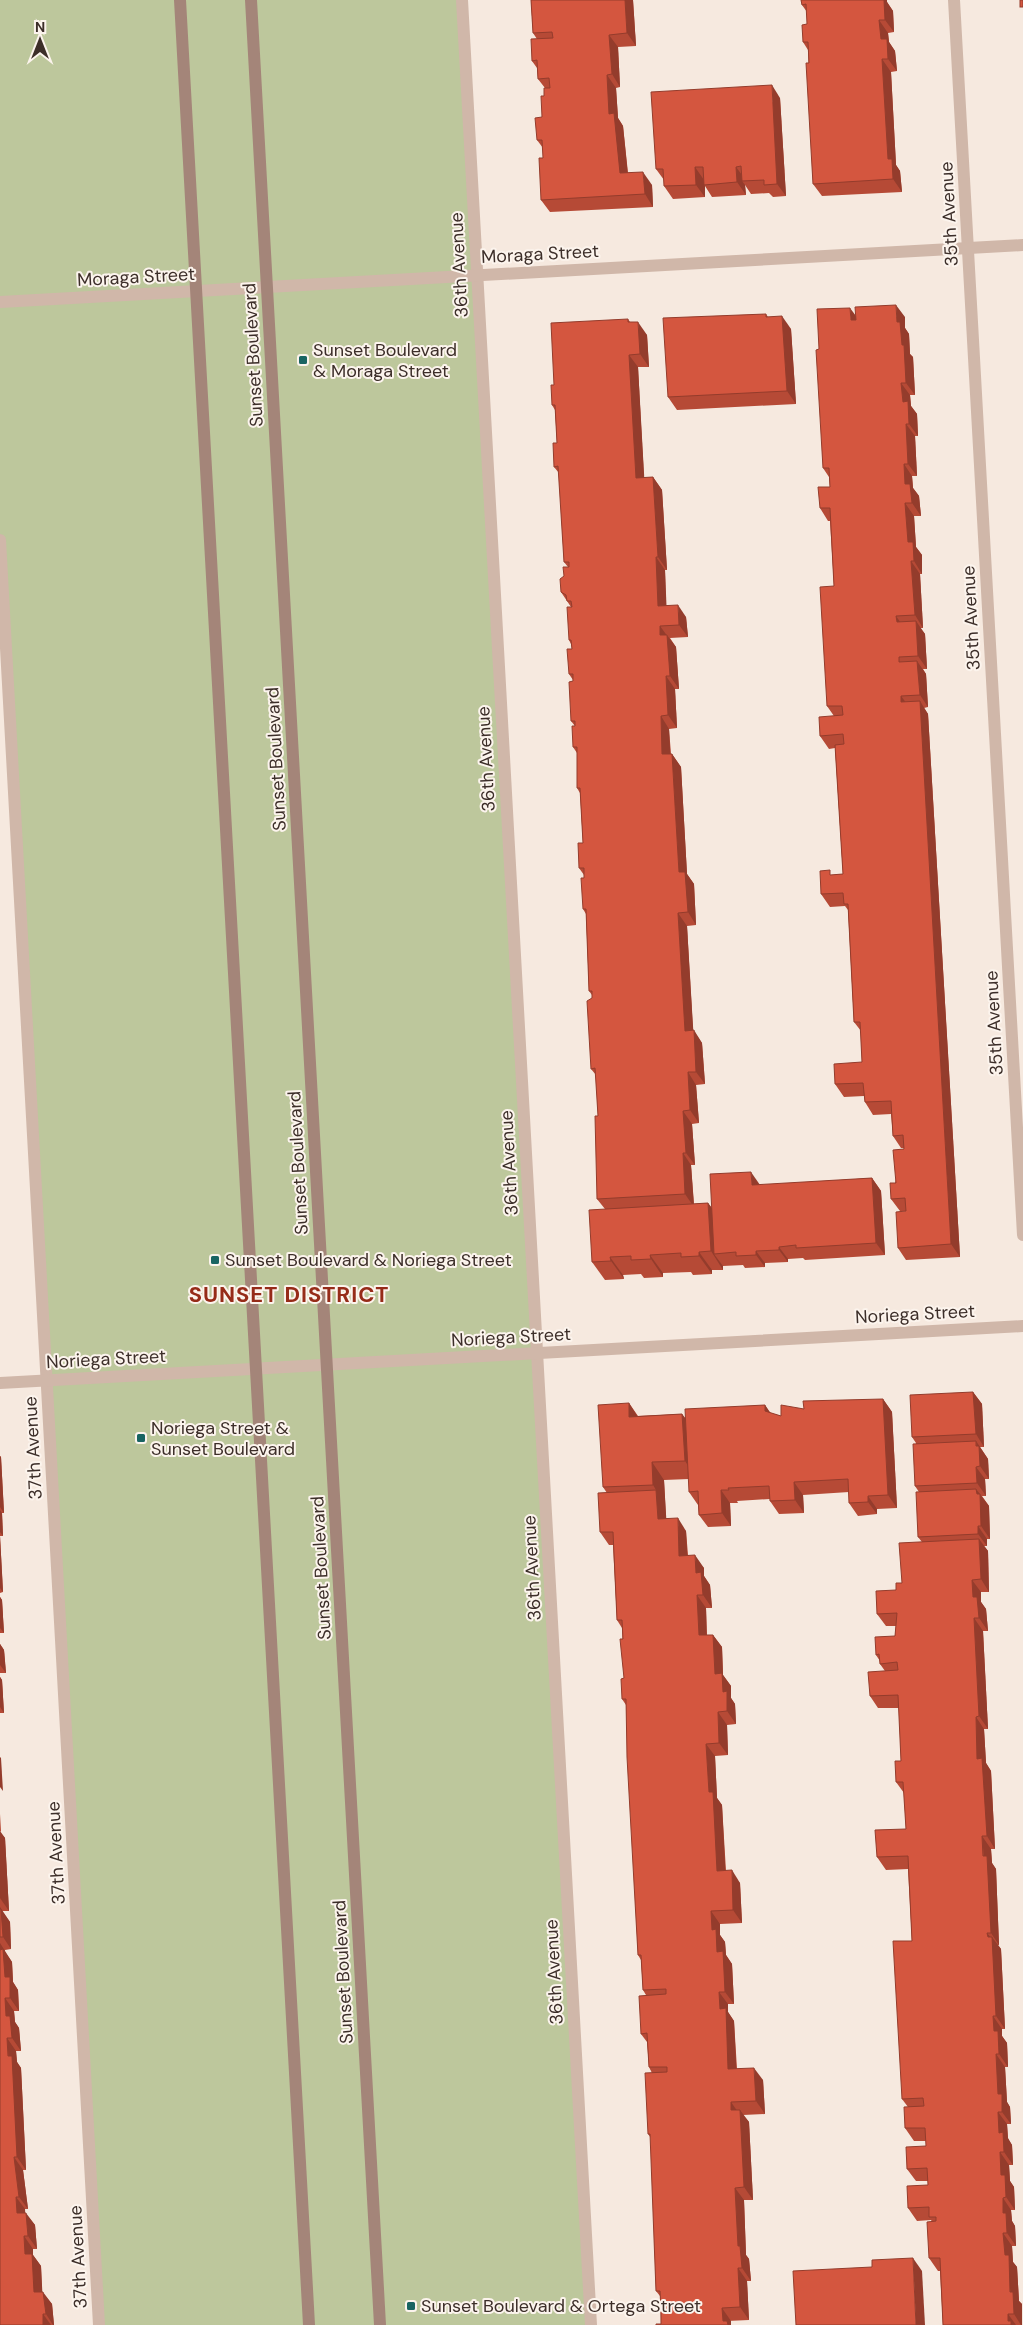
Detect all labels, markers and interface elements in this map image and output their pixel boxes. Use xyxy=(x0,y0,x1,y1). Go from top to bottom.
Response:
north arrow xyxy=(15,15,65,65)
text: N xyxy=(35,18,45,36)
street label: 35th Avenue xyxy=(934,161,964,267)
street label: 36th Avenue xyxy=(444,212,474,318)
street label: Moraga Street xyxy=(480,239,600,269)
street label: Moraga Street xyxy=(76,262,196,292)
street label: Sunset Boulevard xyxy=(237,282,269,428)
place label: Sunset Boulevard & Moraga Street xyxy=(313,338,457,383)
marker: Sunset Boulevard & Moraga Street xyxy=(297,354,309,366)
street label: 35th Avenue xyxy=(956,565,986,671)
street label: Sunset Boulevard xyxy=(260,686,292,832)
street label: 36th Avenue xyxy=(471,706,501,812)
street label: 35th Avenue xyxy=(979,970,1009,1076)
street label: Sunset Boulevard xyxy=(282,1090,314,1236)
street label: 36th Avenue xyxy=(494,1110,524,1216)
place label: Sunset Boulevard & Noriega Street xyxy=(225,1248,512,1272)
marker: Sunset Boulevard & Noriega Street xyxy=(209,1254,221,1266)
district label: SUNSET DISTRICT xyxy=(189,1280,389,1309)
street label: Noriega Street xyxy=(855,1299,975,1329)
street label: Noriega Street xyxy=(451,1322,571,1352)
street label: Noriega Street xyxy=(46,1344,166,1374)
street label: 37th Avenue xyxy=(18,1396,48,1500)
place label: Noriega Street & Sunset Boulevard xyxy=(151,1416,295,1461)
marker: Noriega Street & Sunset Boulevard xyxy=(135,1432,147,1444)
street label: Sunset Boulevard xyxy=(305,1495,337,1641)
street label: 36th Avenue xyxy=(517,1515,547,1621)
street label: 37th Avenue xyxy=(41,1801,71,1905)
street label: Sunset Boulevard xyxy=(327,1899,359,2045)
street label: 36th Avenue xyxy=(539,1919,569,2025)
street label: 37th Avenue xyxy=(63,2205,93,2309)
place label: Sunset Boulevard & Ortega Street xyxy=(421,2294,701,2318)
marker: Sunset Boulevard & Ortega Street xyxy=(405,2300,417,2312)

